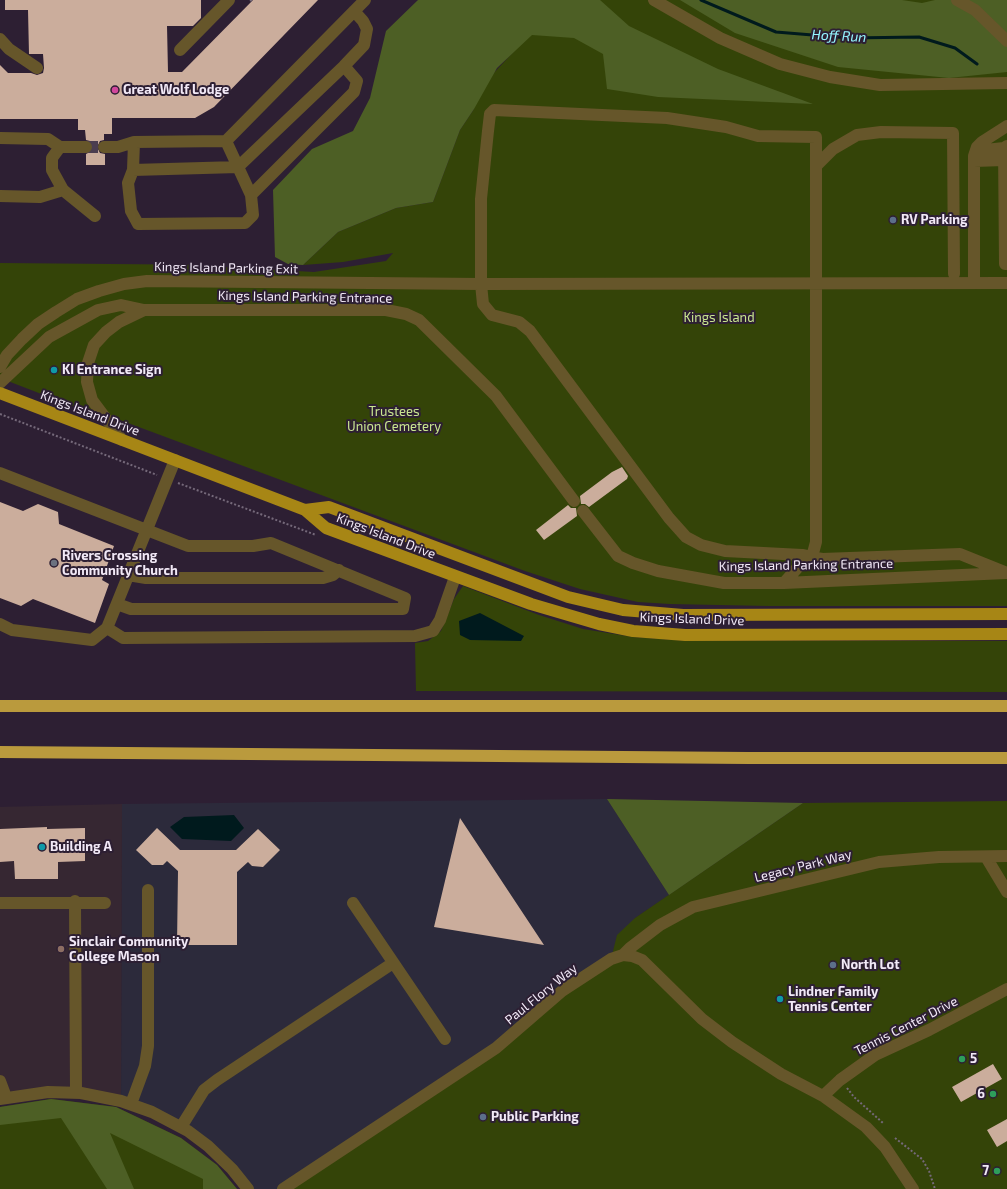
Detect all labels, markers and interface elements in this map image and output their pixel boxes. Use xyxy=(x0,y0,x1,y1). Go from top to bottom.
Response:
water label: Hoff Run xyxy=(811,26,867,46)
place label: Great Wolf Lodge xyxy=(123,82,229,98)
marker: Great Wolf Lodge xyxy=(110,85,120,95)
place label: RV Parking xyxy=(901,212,968,228)
marker: RV Parking xyxy=(888,215,898,225)
street label: Kings Island Parking Exit xyxy=(154,259,298,277)
street label: Kings Island Parking Entrance xyxy=(218,288,392,306)
park label: Kings Island xyxy=(683,310,755,326)
place label: KI Entrance Sign xyxy=(62,362,161,378)
marker: KI Entrance Sign xyxy=(49,365,59,375)
street label: Kings Island Drive xyxy=(38,387,142,439)
park label: Trustees Union Cemetery xyxy=(347,404,441,435)
street label: Kings Island Drive xyxy=(334,510,438,562)
place label: Rivers Crossing Community Church xyxy=(62,548,178,579)
street label: Kings Island Parking Entrance xyxy=(719,556,893,574)
marker: Rivers Crossing Community Church xyxy=(49,558,59,568)
street label: Kings Island Drive xyxy=(639,609,745,629)
place label: Building A xyxy=(50,839,112,855)
marker: Building A xyxy=(37,842,47,852)
street label: Legacy Park Way xyxy=(753,846,853,886)
place label: Sinclair Community College Mason xyxy=(69,934,188,965)
marker: Sinclair Community College Mason xyxy=(56,944,66,954)
place label: North Lot xyxy=(841,957,899,973)
street label: Paul Flory Way xyxy=(502,960,580,1028)
marker: North Lot xyxy=(828,960,838,970)
place label: Lindner Family Tennis Center xyxy=(788,984,878,1015)
street label: Tennis Center Drive xyxy=(852,993,960,1059)
marker: Lindner Family Tennis Center xyxy=(775,994,785,1004)
place label: 5 xyxy=(970,1051,977,1067)
marker: 5 xyxy=(957,1054,967,1064)
place label: 6 xyxy=(977,1086,985,1102)
marker: 6 xyxy=(988,1089,998,1099)
place label: Public Parking xyxy=(491,1109,579,1125)
marker: Public Parking xyxy=(478,1112,488,1122)
place label: 7 xyxy=(982,1163,989,1179)
marker: 7 xyxy=(992,1166,1002,1176)

